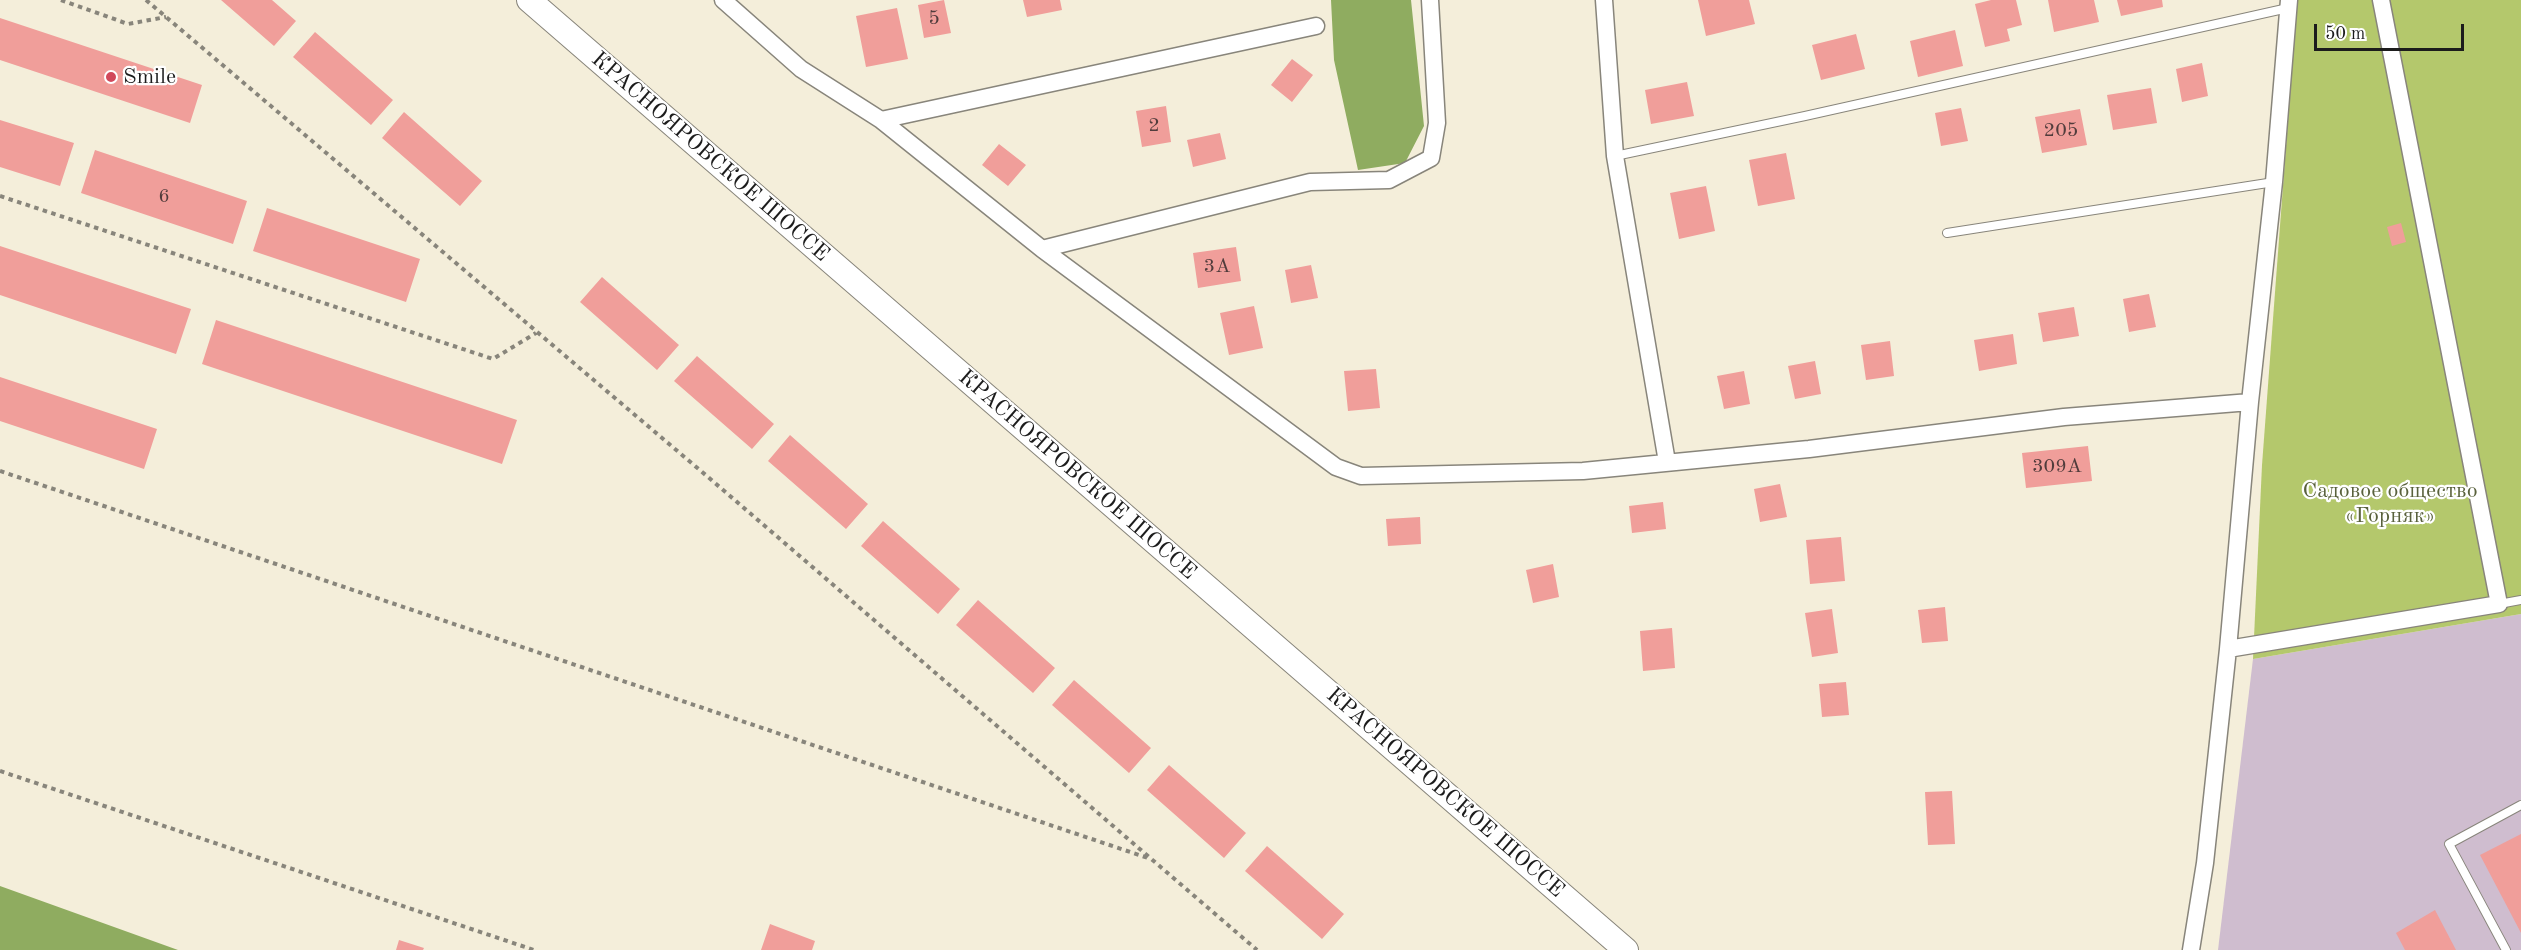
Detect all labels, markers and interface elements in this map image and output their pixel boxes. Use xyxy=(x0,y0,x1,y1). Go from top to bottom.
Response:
house number: 5 xyxy=(928,7,940,31)
scale bar xyxy=(2317,12,2467,50)
text: 50 m xyxy=(2325,25,2365,43)
street label: КРАСНОЯРОВСКОЕ ШОССЕ xyxy=(586,47,834,267)
place label: Smile xyxy=(123,64,176,90)
marker: Smile xyxy=(104,70,118,84)
house number: 2 xyxy=(1148,114,1160,138)
house number: 205 xyxy=(2044,119,2078,143)
house number: 6 xyxy=(158,185,170,209)
house number: 3А xyxy=(1204,255,1230,279)
street label: КРАСНОЯРОВСКОЕ ШОССЕ xyxy=(953,365,1201,585)
house number: 309А xyxy=(2032,455,2082,479)
park label: Садовое общество «Горняк» xyxy=(2302,478,2478,530)
street label: КРАСНОЯРОВСКОЕ ШОССЕ xyxy=(1321,683,1569,903)

